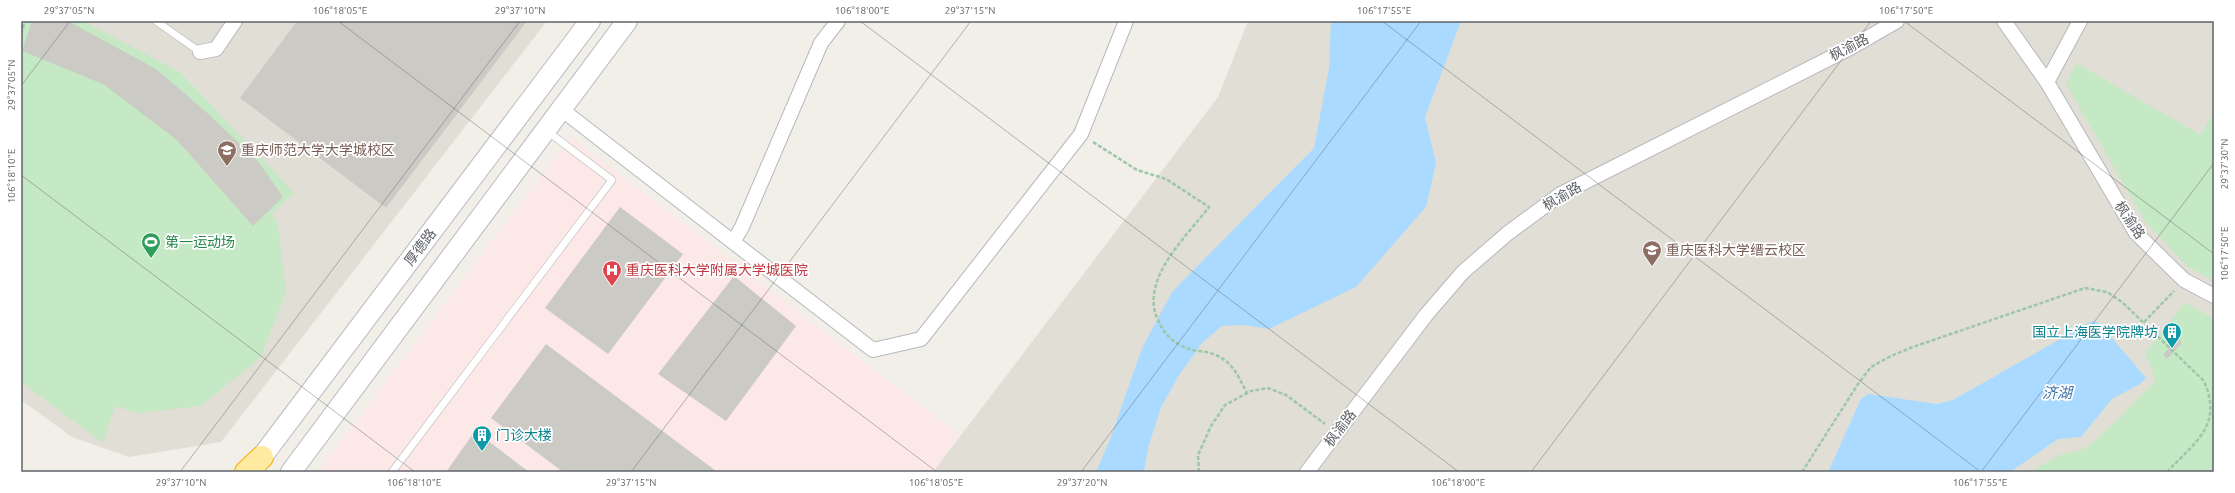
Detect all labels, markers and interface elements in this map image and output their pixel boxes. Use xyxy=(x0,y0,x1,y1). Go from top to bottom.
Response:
text: 29°37'05"N xyxy=(44,5,94,16)
text: 106°18'05"E xyxy=(313,5,368,16)
text: 29°37'10"N xyxy=(495,5,545,16)
text: 106°18'00"E xyxy=(835,5,890,16)
text: 29°37'15"N xyxy=(945,5,995,16)
text: 106°17'55"E xyxy=(1357,5,1412,16)
text: 106°17'50"E xyxy=(1879,5,1934,16)
street label: 枫渝路 xyxy=(1827,30,1871,64)
text: 29°37'05"N xyxy=(6,60,17,110)
school or university icon: 重庆师范大学大学城校区 xyxy=(216,139,238,167)
text: 29°37'30"N xyxy=(2219,139,2230,189)
place label: 重庆师范大学大学城校区 xyxy=(241,142,395,158)
text: 106°18'10"E xyxy=(6,148,17,203)
street label: 枫渝路 xyxy=(1540,178,1584,214)
street label: 枫渝路 xyxy=(2112,198,2148,242)
street label: 厚德路 xyxy=(401,225,439,269)
text: 106°17'50"E xyxy=(2219,226,2230,281)
sports icon: 第一运动场 xyxy=(140,231,162,259)
place label: 第一运动场 xyxy=(165,234,235,250)
school or university icon: 重庆医科大学缙云校区 xyxy=(1641,239,1663,267)
place label: 重庆医科大学缙云校区 xyxy=(1666,242,1806,258)
hospital icon: 重庆医科大学附属大学城医院 xyxy=(601,259,623,287)
place label: 重庆医科大学附属大学城医院 xyxy=(626,262,808,278)
building icon: 国立上海医学院牌坊 xyxy=(2161,321,2183,349)
place label: 国立上海医学院牌坊 xyxy=(2032,324,2158,340)
water label: 济湖 xyxy=(2042,384,2074,401)
street label: 枫渝路 xyxy=(1321,406,1359,450)
building icon: 门诊大楼 xyxy=(471,424,493,452)
place label: 门诊大楼 xyxy=(496,427,552,443)
text: 29°37'10"N xyxy=(156,477,206,488)
text: 106°18'10"E xyxy=(387,477,442,488)
text: 29°37'15"N xyxy=(606,477,656,488)
text: 106°18'05"E xyxy=(909,477,964,488)
text: 29°37'20"N xyxy=(1057,477,1107,488)
text: 106°18'00"E xyxy=(1431,477,1486,488)
text: 106°17'55"E xyxy=(1953,477,2008,488)

